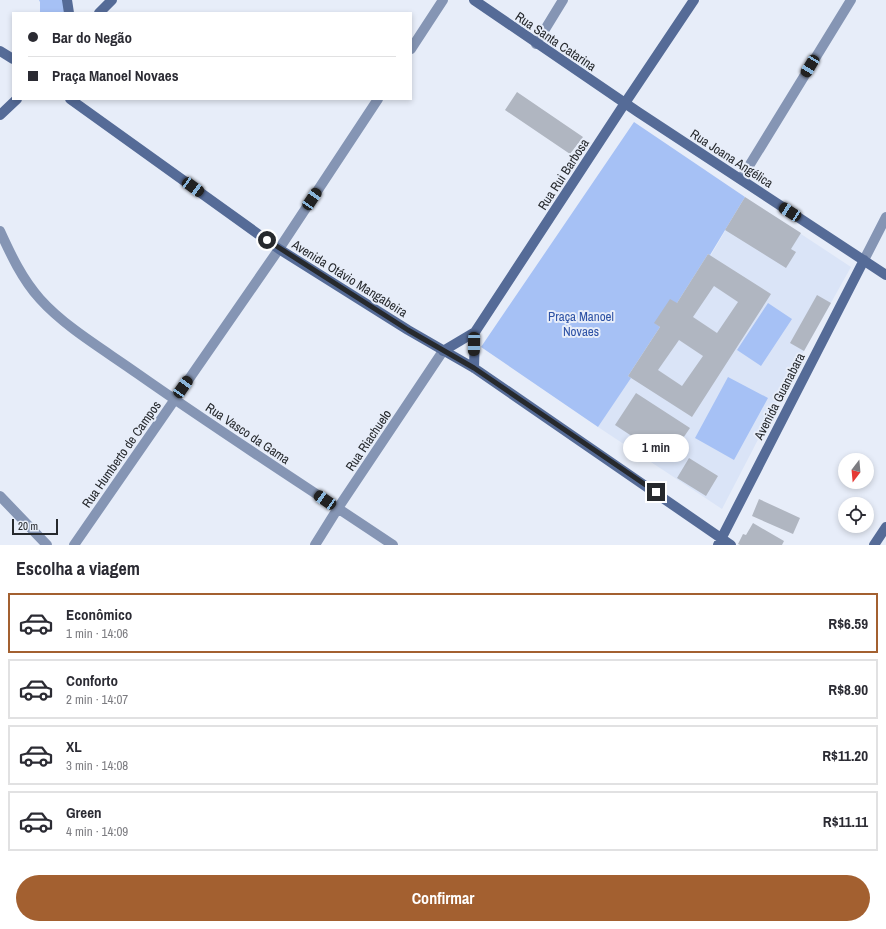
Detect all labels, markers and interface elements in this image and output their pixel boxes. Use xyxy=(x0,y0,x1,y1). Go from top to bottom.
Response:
street label: Rua Santa Catarina xyxy=(512,8,600,75)
text: Bar do Negão xyxy=(52,27,132,48)
car xyxy=(799,53,821,79)
text: Praça Manoel Novaes xyxy=(52,65,178,86)
street label: Rua Joana Angélica xyxy=(687,125,776,192)
street label: Rua Rui Barbosa xyxy=(534,135,593,213)
car xyxy=(180,175,206,199)
car xyxy=(300,186,324,212)
car xyxy=(777,200,803,224)
route start xyxy=(258,231,276,249)
street label: Avenida Otávio Mangabeira xyxy=(288,235,411,321)
park label: Praça Manoel Novaes xyxy=(548,308,614,340)
car xyxy=(468,332,480,356)
street label: Avenida Guanabara xyxy=(750,350,809,443)
car xyxy=(171,374,195,400)
street label: Rua Humberto de Campos xyxy=(78,397,165,511)
street label: Rua Vasco da Gama xyxy=(202,399,293,468)
street label: Rua Riachuelo xyxy=(342,406,395,474)
callout: 1 min xyxy=(623,434,689,462)
text: 1 min xyxy=(642,439,670,456)
north arrow xyxy=(838,453,874,489)
map controls xyxy=(838,453,874,533)
route end xyxy=(647,483,665,501)
car xyxy=(312,488,338,512)
button: locate xyxy=(838,497,874,533)
scale bar xyxy=(12,517,58,536)
text: 20 m xyxy=(18,519,38,533)
text: Escolha a viagem xyxy=(16,556,140,581)
text: Econômico xyxy=(66,604,132,625)
icon: car xyxy=(18,605,54,641)
text: R$6.59 xyxy=(828,613,868,634)
text: 1 min · 14:06 xyxy=(66,625,128,642)
text: Conforto xyxy=(66,670,118,691)
icon: car xyxy=(18,671,54,707)
text: R$8.90 xyxy=(828,679,868,700)
text: 2 min · 14:07 xyxy=(66,691,128,708)
text: XL xyxy=(66,736,82,757)
icon: car xyxy=(18,737,54,773)
text: R$11.20 xyxy=(822,745,868,766)
text: 3 min · 14:08 xyxy=(66,757,128,774)
text: Green xyxy=(66,802,102,823)
icon: car xyxy=(18,803,54,839)
text: R$11.11 xyxy=(823,811,868,832)
text: 4 min · 14:09 xyxy=(66,823,128,840)
button: Confirmar xyxy=(16,875,870,921)

